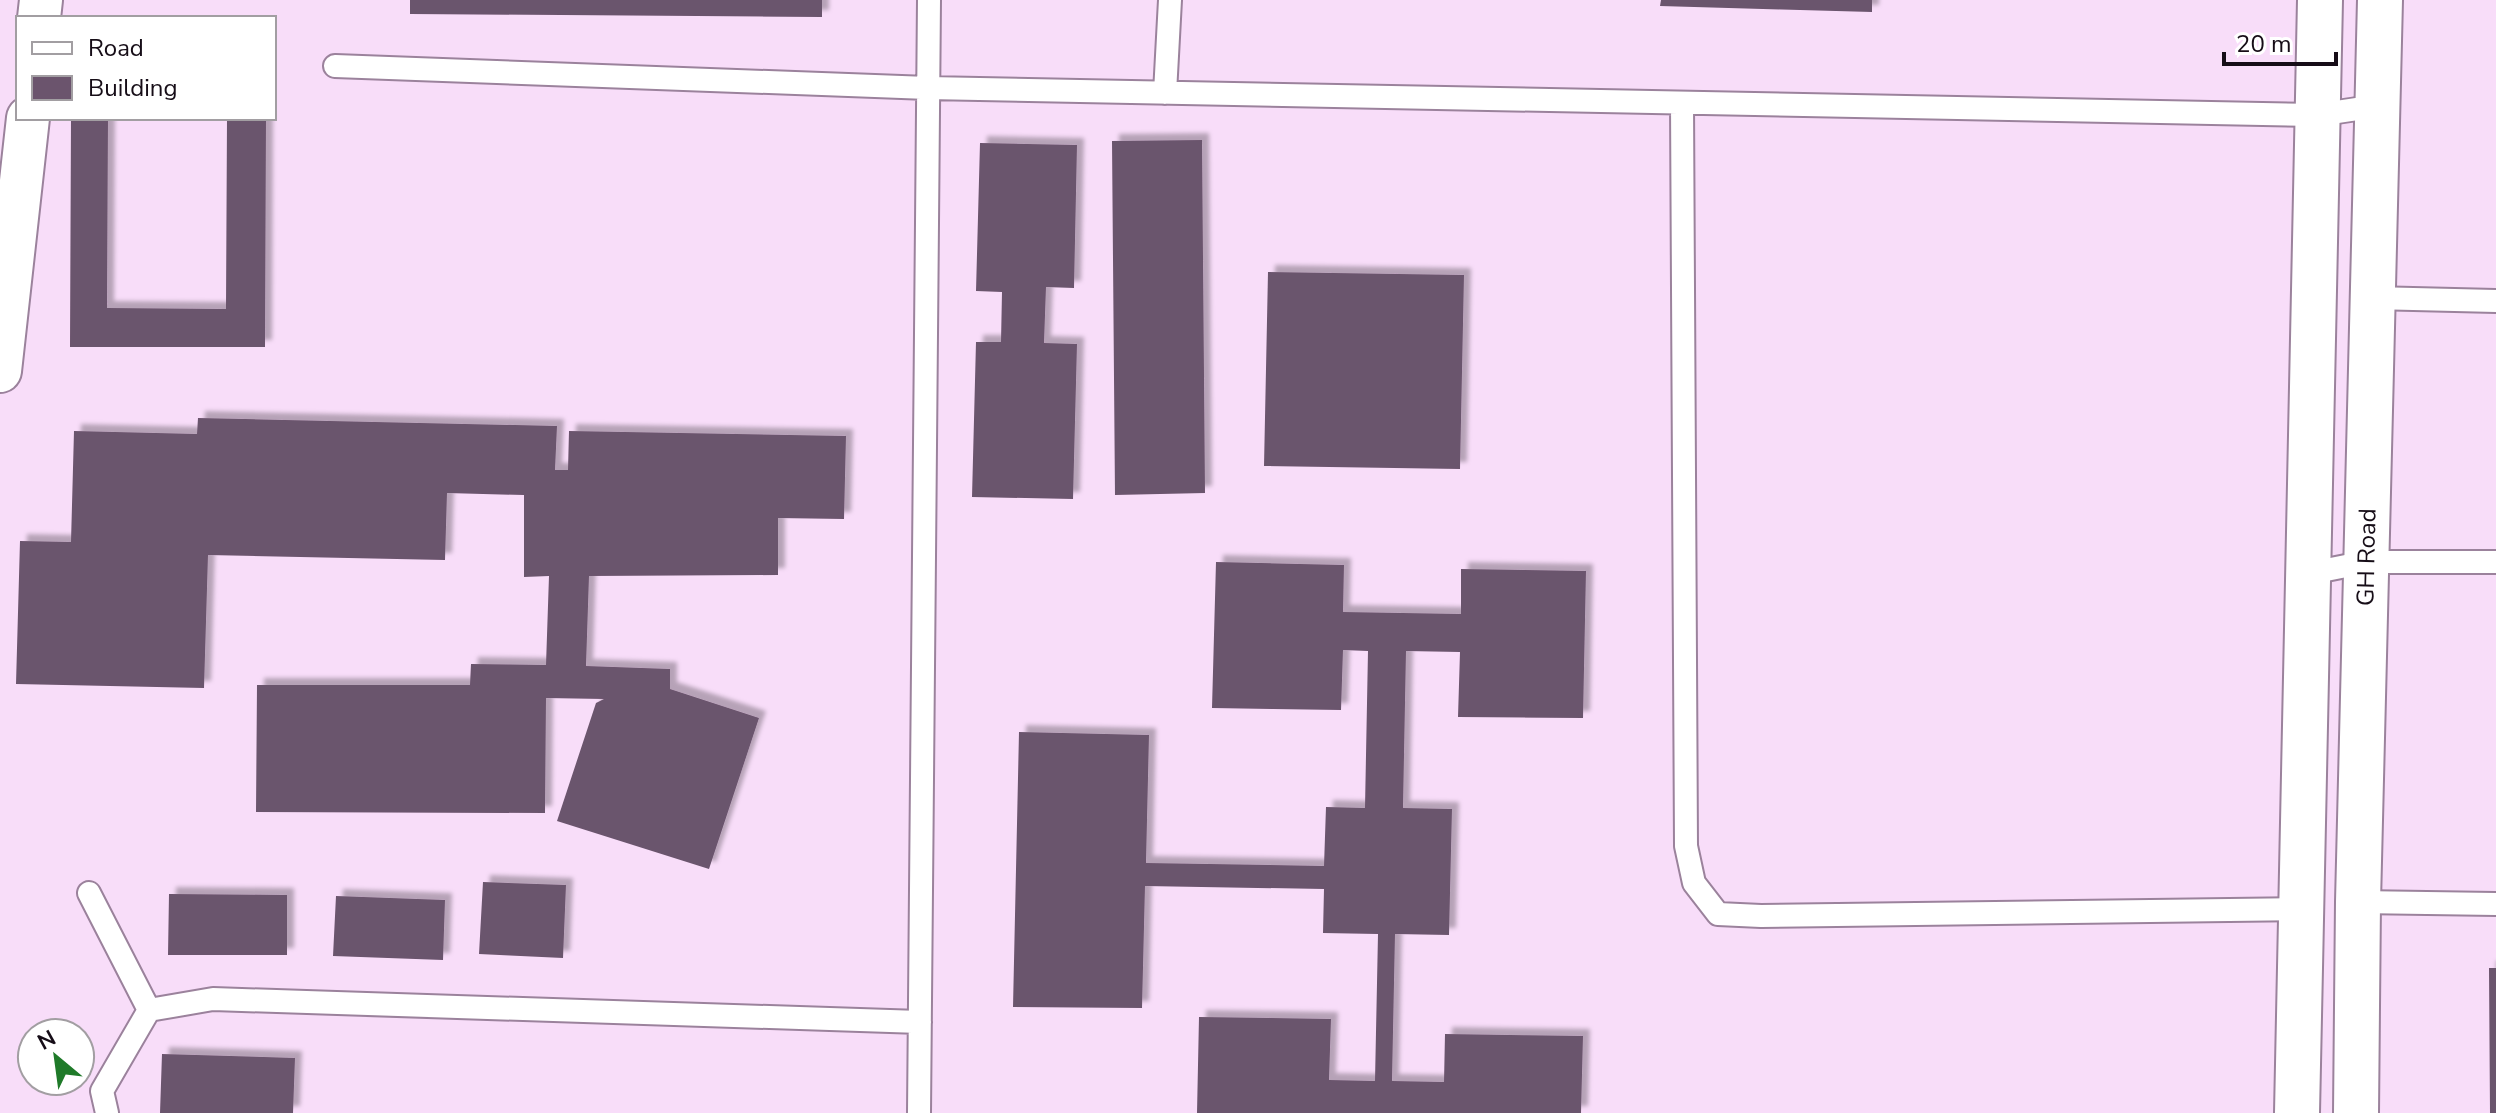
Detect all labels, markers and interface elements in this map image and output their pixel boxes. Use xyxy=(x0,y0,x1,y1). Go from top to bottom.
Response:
legend xyxy=(16,16,276,120)
scale bar xyxy=(2224,16,2336,66)
text: 20 m xyxy=(2236,28,2292,60)
text: Road xyxy=(88,32,144,64)
text: Building xyxy=(88,72,178,104)
street label: GH Road xyxy=(2349,508,2384,606)
north arrow xyxy=(16,1017,96,1097)
text: N xyxy=(32,1023,61,1057)

